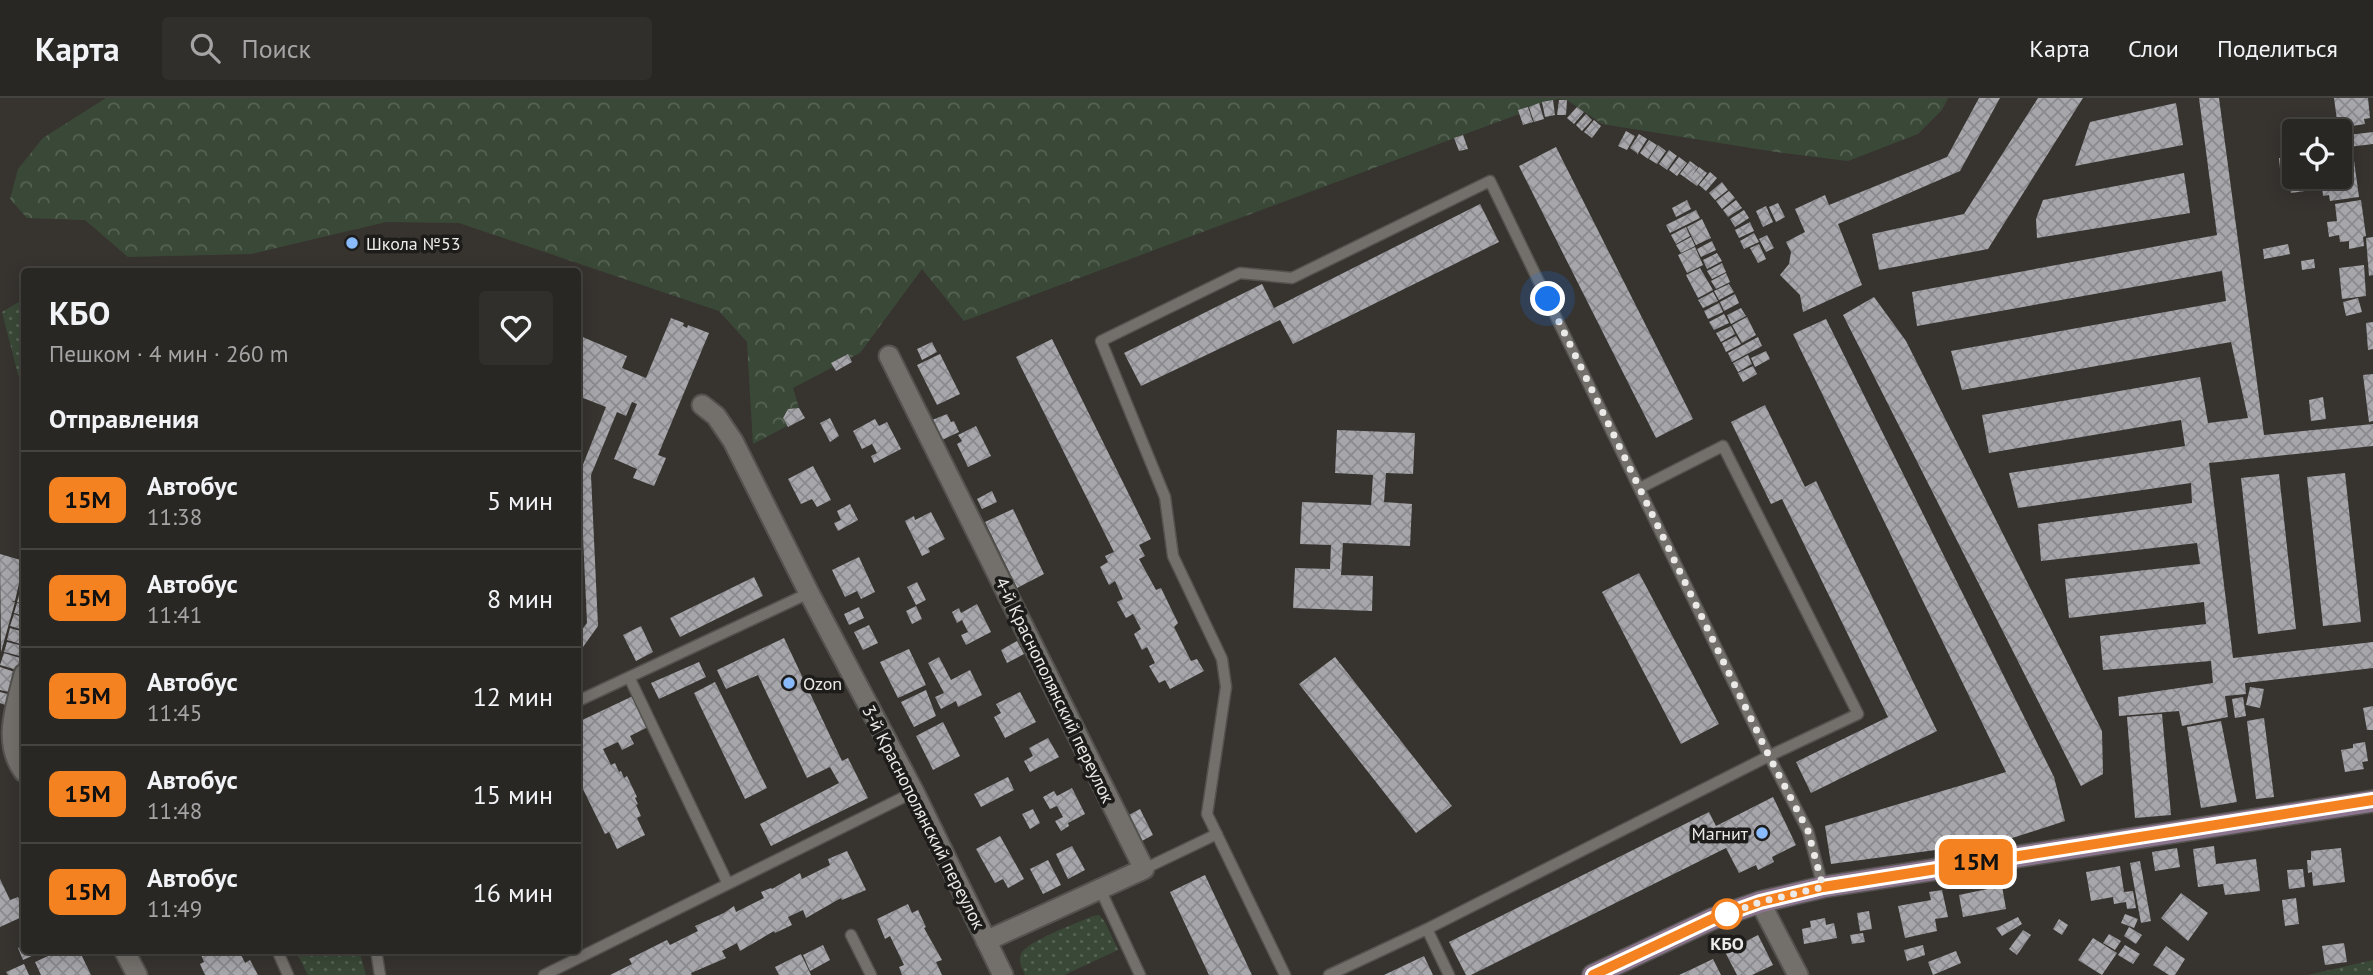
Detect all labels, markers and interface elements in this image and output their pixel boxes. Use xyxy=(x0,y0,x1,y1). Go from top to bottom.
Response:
search box xyxy=(162,17,652,80)
text: Карта xyxy=(35,27,120,70)
icon: search xyxy=(186,29,224,67)
text: Поиск xyxy=(242,32,311,65)
text: Карта xyxy=(2029,33,2090,64)
text: Слои xyxy=(2128,33,2179,64)
text: Поделиться xyxy=(2217,33,2338,64)
map controls xyxy=(2282,119,2352,189)
button: locate xyxy=(2282,119,2352,189)
place label: Школа №53 xyxy=(366,232,461,255)
marker: Школа №53 xyxy=(344,235,360,251)
your location xyxy=(1530,281,1565,316)
text: КБО xyxy=(49,291,110,334)
button: heart xyxy=(479,291,553,365)
text: Пешком · 4 мин · 260 m xyxy=(49,339,288,368)
text: Отправления xyxy=(49,402,199,435)
text: Автобус xyxy=(147,469,238,502)
text: 15М xyxy=(64,484,111,515)
text: 5 мин xyxy=(487,484,553,517)
text: 11:38 xyxy=(147,502,202,531)
text: Автобус xyxy=(147,567,238,600)
street label: 4-й Краснополянский переулок xyxy=(990,573,1120,807)
text: 15М xyxy=(64,582,111,613)
text: 8 мин xyxy=(487,582,553,615)
text: 11:41 xyxy=(147,600,202,629)
text: Автобус xyxy=(147,665,238,698)
place label: Ozon xyxy=(803,672,842,695)
marker: Ozon xyxy=(781,675,797,691)
text: 15М xyxy=(64,680,111,711)
text: 12 мин xyxy=(473,680,553,713)
text: 11:45 xyxy=(147,698,202,727)
street label: 3-й Краснополянский переулок xyxy=(857,701,991,933)
text: Автобус xyxy=(147,763,238,796)
text: 15М xyxy=(64,778,111,809)
text: 15 мин xyxy=(473,778,553,811)
text: 11:48 xyxy=(147,796,202,825)
place label: Магнит xyxy=(1691,822,1749,845)
marker: Магнит xyxy=(1754,825,1770,841)
line badge: 15М xyxy=(1936,839,2016,885)
text: 15М xyxy=(1953,846,1999,877)
text: Автобус xyxy=(147,861,238,894)
text: 15М xyxy=(64,876,111,907)
text: 16 мин xyxy=(473,876,553,909)
text: 11:49 xyxy=(147,894,202,923)
marker: КБО xyxy=(1712,899,1742,929)
place label: КБО xyxy=(1710,932,1744,955)

